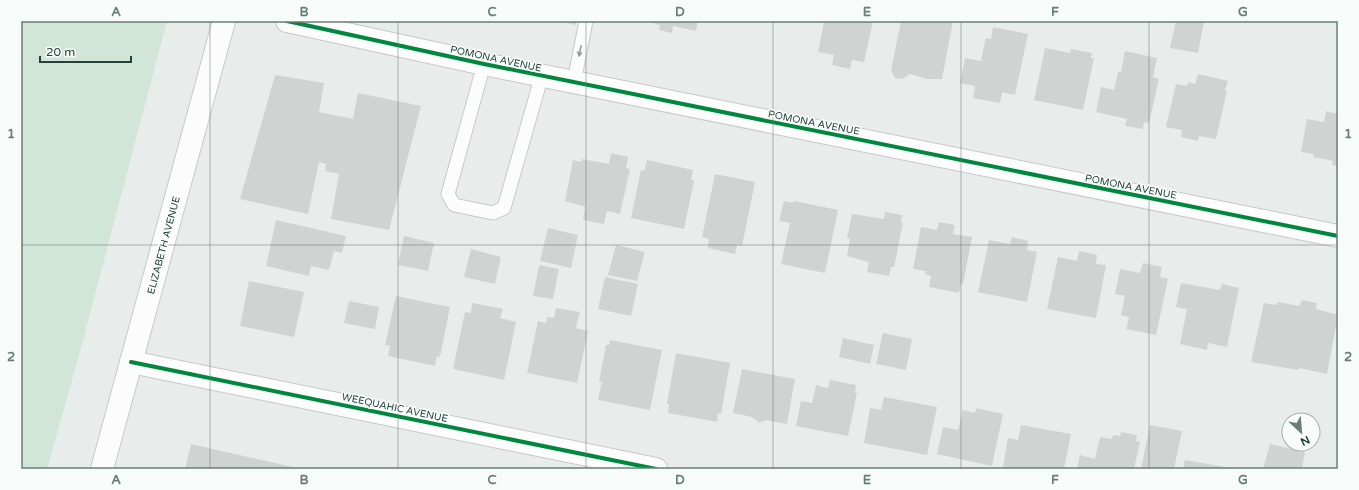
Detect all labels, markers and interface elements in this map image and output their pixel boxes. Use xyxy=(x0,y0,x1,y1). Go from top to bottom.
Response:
text: A xyxy=(111,4,121,20)
text: B xyxy=(299,4,309,20)
text: C xyxy=(487,4,497,20)
text: D xyxy=(675,4,685,20)
text: E xyxy=(863,4,871,20)
text: F xyxy=(1051,4,1059,20)
text: G xyxy=(1238,4,1248,20)
scale bar xyxy=(40,38,131,64)
street label: POMONA AVENUE xyxy=(449,43,543,75)
text: 20 m xyxy=(46,45,75,59)
one-way arrow xyxy=(577,45,583,58)
street label: POMONA AVENUE xyxy=(767,108,861,138)
text: 1 xyxy=(7,126,15,142)
text: 1 xyxy=(1344,126,1352,142)
street label: POMONA AVENUE xyxy=(1084,172,1178,202)
street label: ELIZABETH AVENUE xyxy=(145,195,183,295)
text: 2 xyxy=(7,349,15,365)
text: 2 xyxy=(1344,349,1352,365)
street label: WEEQUAHIC AVENUE xyxy=(341,391,449,425)
north arrow xyxy=(1281,412,1321,452)
text: N xyxy=(1298,433,1312,448)
text: A xyxy=(111,472,121,488)
text: B xyxy=(299,472,309,488)
text: C xyxy=(487,472,497,488)
text: D xyxy=(675,472,685,488)
text: E xyxy=(863,472,871,488)
text: F xyxy=(1051,472,1059,488)
text: G xyxy=(1238,472,1248,488)

